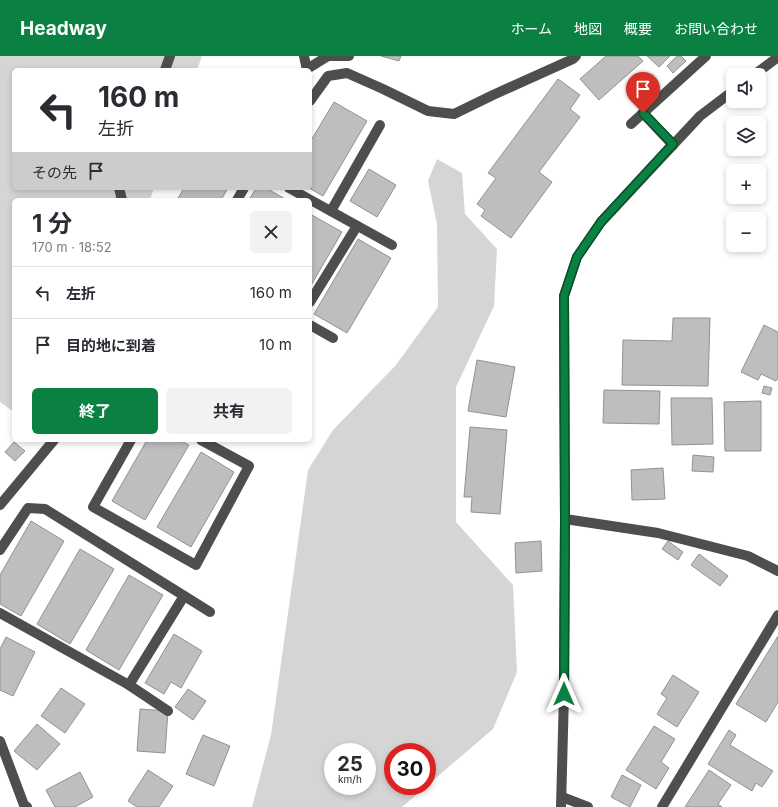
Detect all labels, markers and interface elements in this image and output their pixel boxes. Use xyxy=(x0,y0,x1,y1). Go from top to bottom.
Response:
text: Headway xyxy=(20,17,107,40)
text: ホーム xyxy=(510,20,552,37)
text: 地図 xyxy=(574,20,602,37)
text: 概要 xyxy=(624,20,652,37)
text: お問い合わせ xyxy=(674,20,758,37)
map controls xyxy=(726,68,766,252)
button: sound xyxy=(726,68,766,108)
pin xyxy=(626,72,660,113)
icon: arrive xyxy=(632,78,654,100)
text: 160 m xyxy=(98,80,179,114)
icon: left xyxy=(32,84,84,136)
button: layers xyxy=(726,116,766,156)
text: 左折 xyxy=(98,118,134,139)
icon: arrive xyxy=(85,160,107,182)
text: その先 xyxy=(32,163,77,182)
button: + xyxy=(726,164,766,204)
text: 1 分 xyxy=(32,209,72,238)
button: close xyxy=(250,211,292,253)
button: − xyxy=(726,212,766,252)
text: 170 m · 18:52 xyxy=(32,239,112,255)
icon: left xyxy=(32,282,54,304)
text: 160 m xyxy=(250,283,292,302)
text: 左折 xyxy=(66,284,96,303)
icon: arrive xyxy=(32,334,54,356)
text: 10 m xyxy=(259,335,292,354)
text: 目的地に到着 xyxy=(66,336,156,355)
button: 終了 xyxy=(32,388,158,434)
button: 共有 xyxy=(166,388,292,434)
position arrow xyxy=(543,673,585,715)
speed limit sign: 30 xyxy=(384,743,436,795)
text: 25 xyxy=(337,752,363,776)
text: km/h xyxy=(338,773,362,785)

